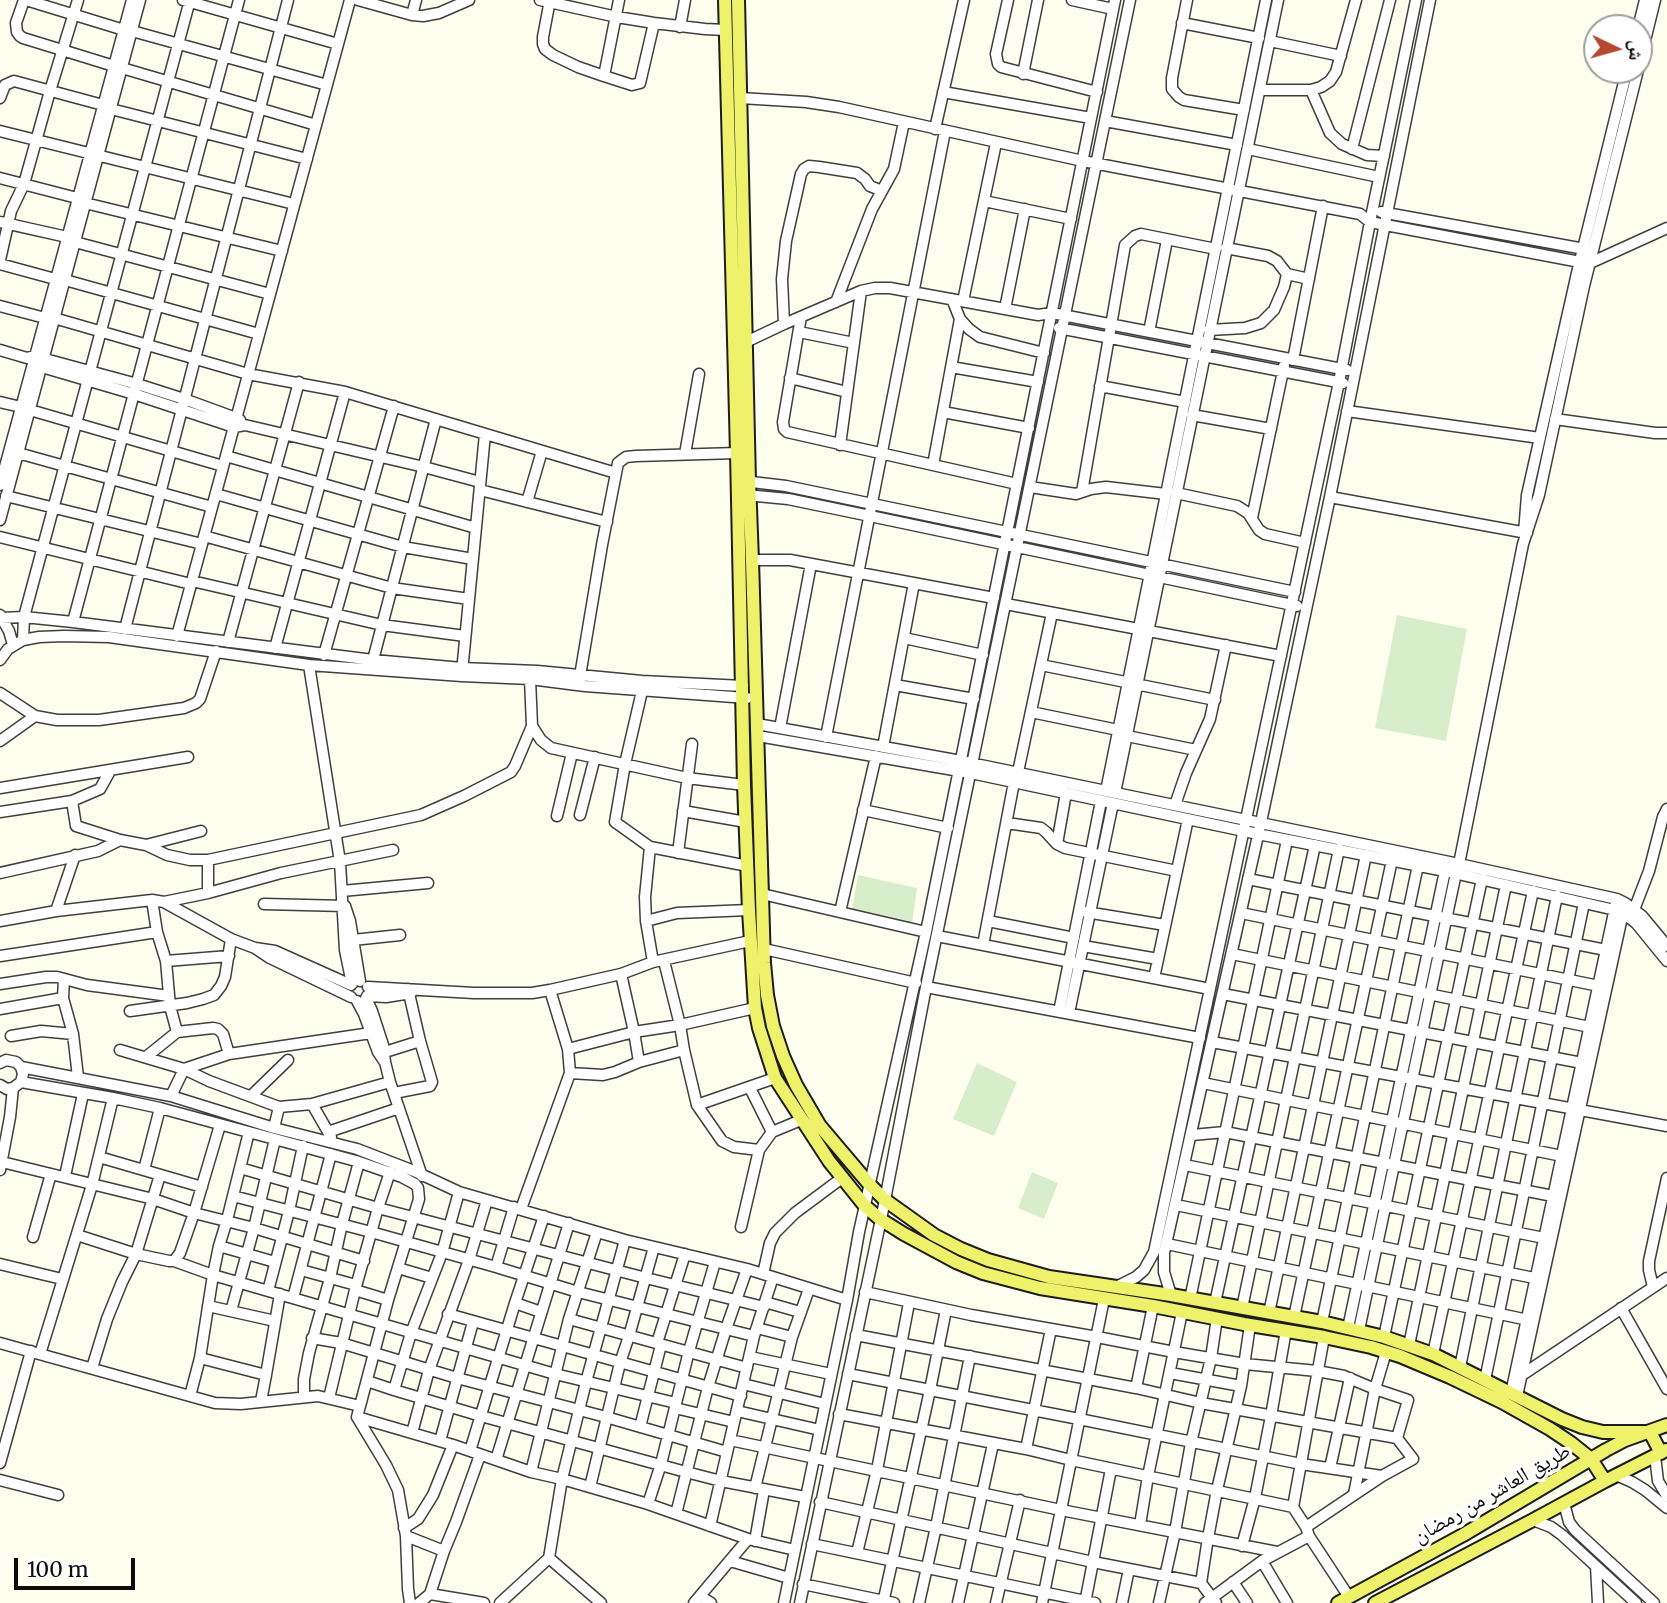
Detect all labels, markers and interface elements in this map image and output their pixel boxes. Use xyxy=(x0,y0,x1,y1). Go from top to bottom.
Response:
north arrow xyxy=(1583,14,1653,84)
text: ش xyxy=(1624,40,1650,62)
street label: طريق العاشر من رمضان xyxy=(1409,1439,1575,1549)
scale bar xyxy=(18,1544,138,1588)
text: 100 m xyxy=(27,1556,89,1583)

